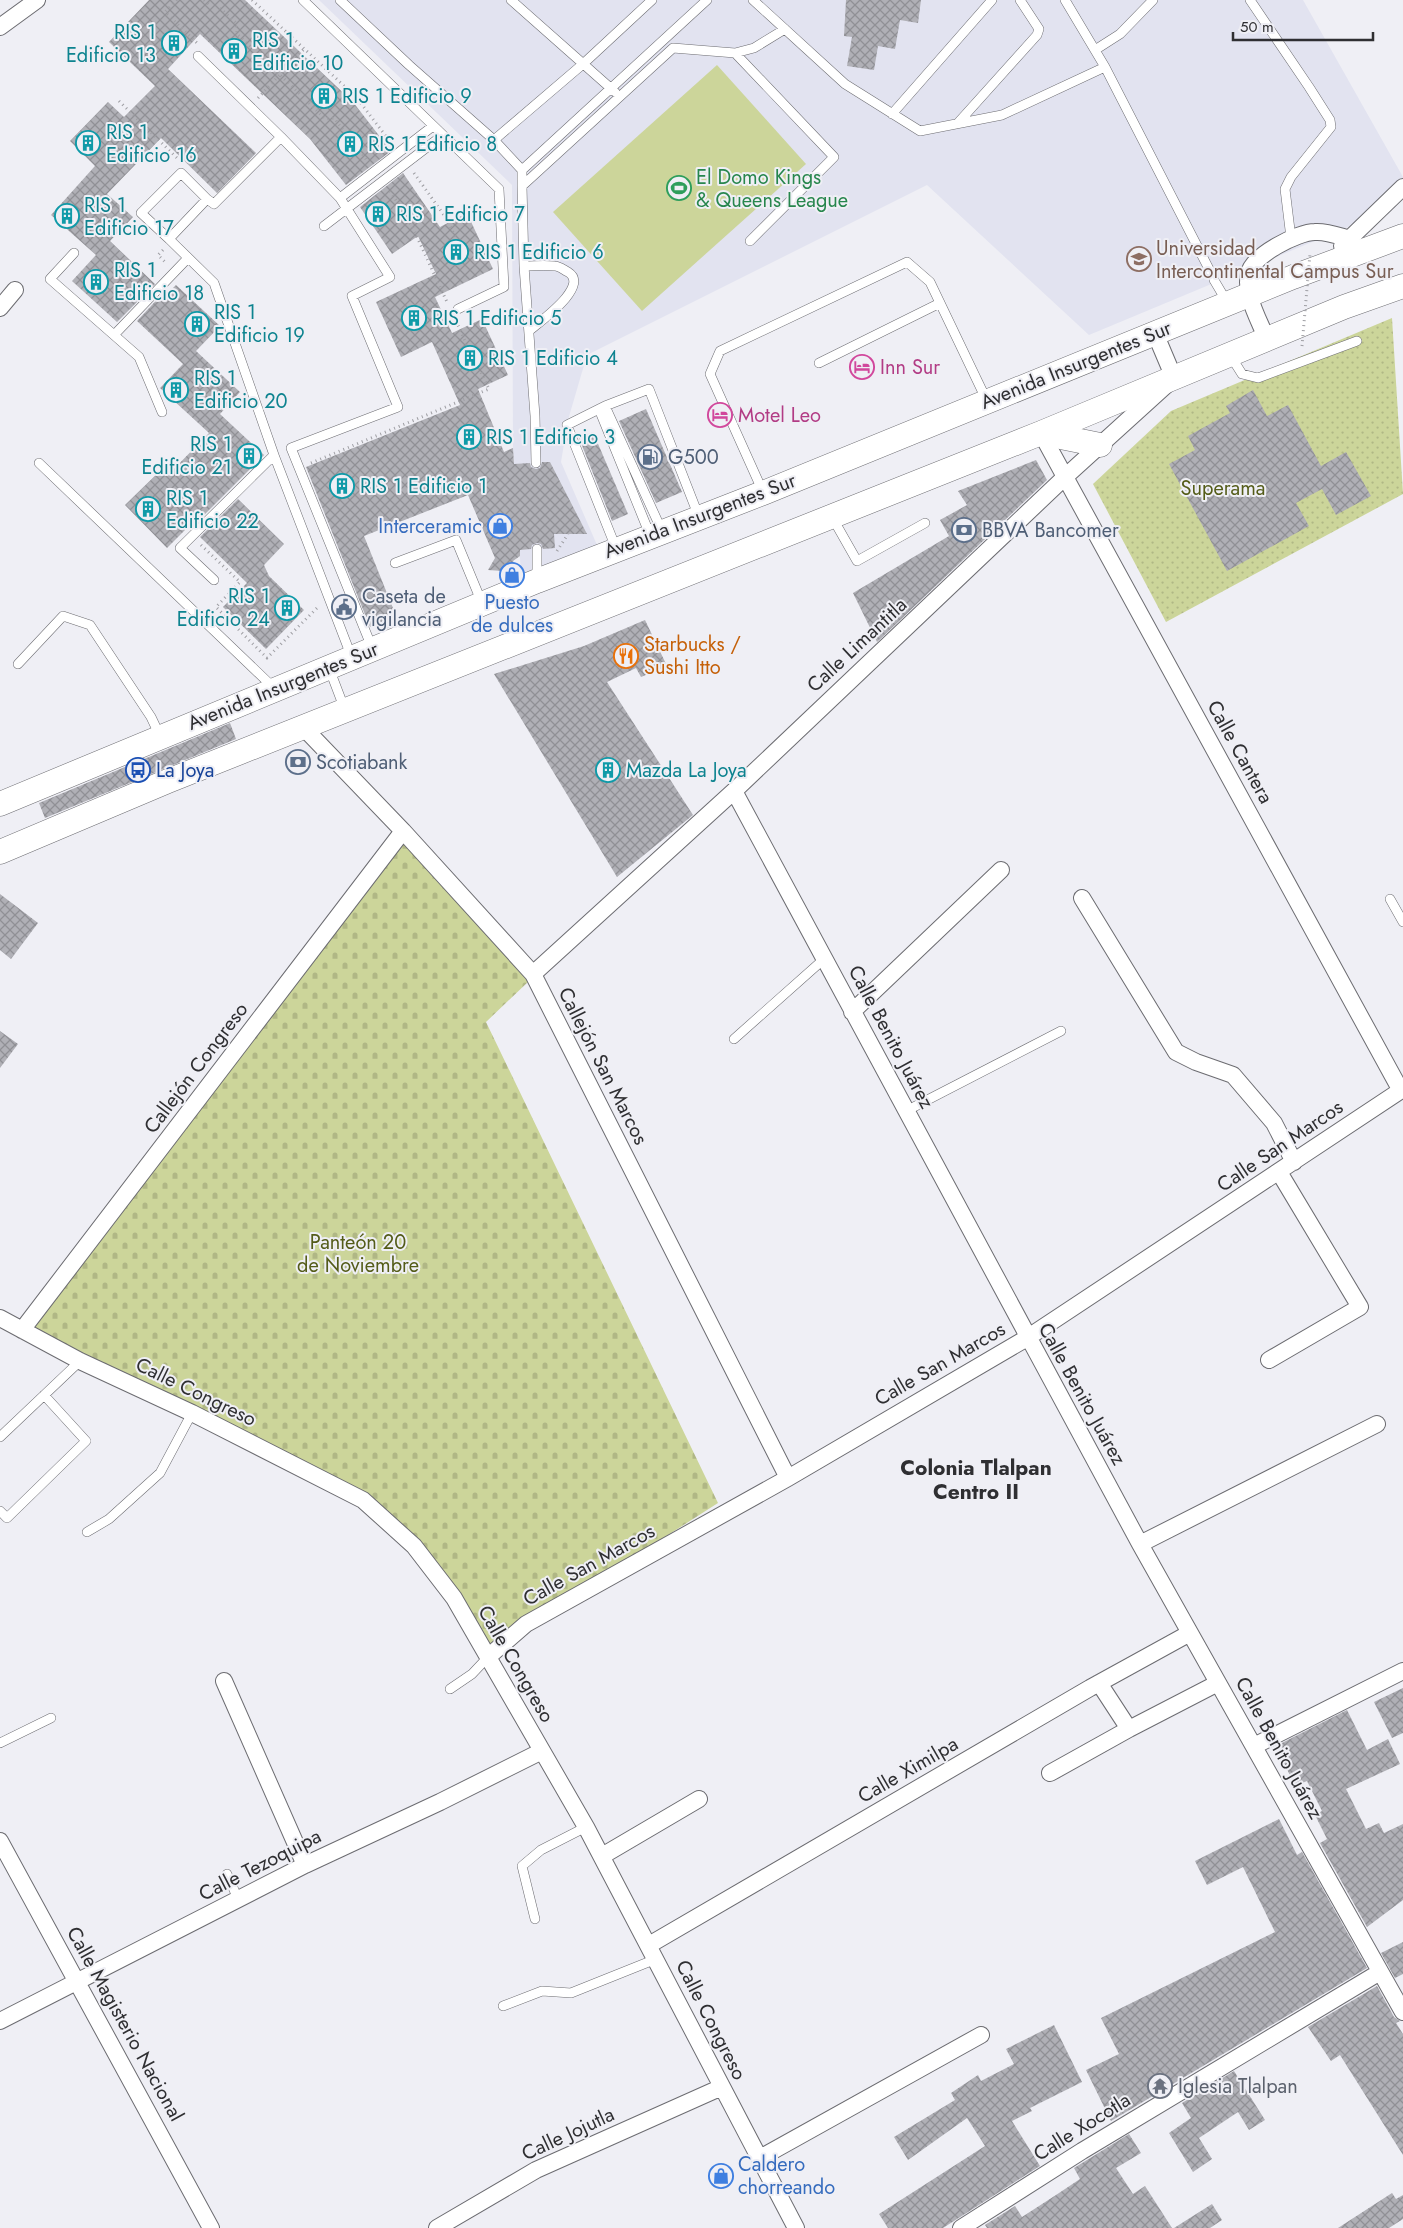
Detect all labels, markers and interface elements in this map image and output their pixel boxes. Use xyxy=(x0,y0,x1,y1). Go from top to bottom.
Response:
scale bar xyxy=(1233,10,1373,42)
text: 50 m xyxy=(1240,16,1274,38)
place label: RIS 1 Edificio 13 xyxy=(66,18,156,70)
place label: RIS 1 Edificio 10 xyxy=(252,26,343,78)
building icon: RIS 1 Edificio 13 xyxy=(161,30,187,56)
building icon: RIS 1 Edificio 10 xyxy=(221,38,247,64)
place label: RIS 1 Edificio 9 xyxy=(342,82,472,111)
building icon: RIS 1 Edificio 9 xyxy=(311,83,337,109)
place label: RIS 1 Edificio 16 xyxy=(106,118,197,170)
building icon: RIS 1 Edificio 16 xyxy=(75,130,101,156)
place label: RIS 1 Edificio 8 xyxy=(368,130,497,159)
building icon: RIS 1 Edificio 8 xyxy=(337,131,363,157)
place label: El Domo Kings & Queens League xyxy=(696,163,848,215)
sports icon: El Domo Kings & Queens League xyxy=(666,175,692,201)
place label: RIS 1 Edificio 17 xyxy=(84,191,174,243)
place label: RIS 1 Edificio 7 xyxy=(396,200,525,229)
building icon: RIS 1 Edificio 7 xyxy=(365,201,391,227)
building icon: RIS 1 Edificio 17 xyxy=(54,203,80,229)
place label: Universidad Intercontinental Campus Sur xyxy=(1156,234,1394,286)
place label: RIS 1 Edificio 6 xyxy=(474,238,604,267)
building icon: RIS 1 Edificio 6 xyxy=(443,239,469,265)
school or university icon: Universidad Intercontinental Campus Sur xyxy=(1126,246,1152,272)
place label: RIS 1 Edificio 18 xyxy=(114,256,204,308)
building icon: RIS 1 Edificio 18 xyxy=(83,269,109,295)
place label: RIS 1 Edificio 19 xyxy=(214,298,305,350)
place label: RIS 1 Edificio 5 xyxy=(432,304,562,333)
building icon: RIS 1 Edificio 5 xyxy=(401,305,427,331)
building icon: RIS 1 Edificio 19 xyxy=(184,311,210,337)
street label: Avenida Insurgentes Sur xyxy=(976,313,1176,417)
place label: RIS 1 Edificio 4 xyxy=(488,344,618,373)
building icon: RIS 1 Edificio 4 xyxy=(457,345,483,371)
place label: Inn Sur xyxy=(880,353,940,382)
hotel icon: Inn Sur xyxy=(849,354,875,380)
place label: RIS 1 Edificio 20 xyxy=(194,364,288,416)
building icon: RIS 1 Edificio 20 xyxy=(163,377,189,403)
place label: Motel Leo xyxy=(738,401,821,430)
hotel icon: Motel Leo xyxy=(707,402,733,428)
place label: RIS 1 Edificio 3 xyxy=(486,423,615,452)
building icon: RIS 1 Edificio 3 xyxy=(456,424,482,450)
place label: RIS 1 Edificio 21 xyxy=(141,430,232,482)
building icon: RIS 1 Edificio 21 xyxy=(236,443,262,469)
place label: G500 xyxy=(668,443,719,472)
fuel station icon: G500 xyxy=(637,444,663,470)
street label: Avenida Insurgentes Sur xyxy=(600,466,801,566)
place label: RIS 1 Edificio 1 xyxy=(360,472,487,501)
building icon: RIS 1 Edificio 1 xyxy=(329,473,355,499)
park label: Superama xyxy=(1181,474,1265,503)
place label: RIS 1 Edificio 22 xyxy=(166,484,259,536)
building icon: RIS 1 Edificio 22 xyxy=(135,496,161,522)
place label: Interceramic xyxy=(378,512,482,541)
shop icon: Interceramic xyxy=(487,513,513,539)
place label: BBVA Bancomer xyxy=(982,516,1119,545)
bank icon: BBVA Bancomer xyxy=(951,517,977,543)
shop icon: Puesto de dulces xyxy=(499,562,525,588)
place label: RIS 1 Edificio 24 xyxy=(177,582,270,634)
place label: Caseta de vigilancia xyxy=(362,582,446,634)
place label: Puesto de dulces xyxy=(471,588,553,640)
street label: Calle Limantitla xyxy=(800,591,914,699)
public building icon: Caseta de vigilancia xyxy=(331,594,357,620)
building icon: RIS 1 Edificio 24 xyxy=(274,595,300,621)
place label: Starbucks / Sushi Itto xyxy=(644,630,741,682)
street label: Avenida Insurgentes Sur xyxy=(183,634,383,738)
restaurant icon: Starbucks / Sushi Itto xyxy=(613,643,639,669)
street label: Calle Cantera xyxy=(1200,695,1280,809)
place label: Scotiabank xyxy=(316,748,408,777)
bank icon: Scotiabank xyxy=(285,749,311,775)
place label: La Joya xyxy=(156,756,214,785)
place label: Mazda La Joya xyxy=(626,756,747,785)
bus stop icon: La Joya xyxy=(125,757,151,783)
building icon: Mazda La Joya xyxy=(595,757,621,783)
street label: Calle Benito Juárez xyxy=(841,960,941,1114)
street label: Callejón San Marcos xyxy=(551,982,655,1150)
street label: Callejón Congreso xyxy=(137,996,255,1140)
street label: Calle San Marcos xyxy=(1211,1093,1349,1199)
park label: Panteón 20 de Noviembre xyxy=(297,1228,419,1280)
street label: Calle San Marcos xyxy=(869,1315,1011,1413)
street label: Calle Benito Juárez xyxy=(1031,1318,1133,1470)
street label: Calle Congreso xyxy=(131,1350,261,1434)
district label: Colonia Tlalpan Centro II xyxy=(900,1453,1052,1507)
street label: Calle San Marcos xyxy=(518,1517,660,1613)
street label: Calle Congreso xyxy=(471,1600,561,1728)
street label: Calle Benito Juárez xyxy=(1228,1672,1330,1824)
street label: Calle Ximilpa xyxy=(852,1730,964,1810)
street label: Calle Tezoquipa xyxy=(194,1822,326,1908)
street label: Calle Magisterio Nacional xyxy=(59,1921,191,2127)
street label: Calle Congreso xyxy=(668,1955,754,2085)
place label: Iglesia Tlalpan xyxy=(1178,2072,1298,2101)
temple icon: Iglesia Tlalpan xyxy=(1147,2073,1173,2099)
street label: Calle Xocotla xyxy=(1028,2086,1136,2168)
street label: Calle Jojutla xyxy=(517,2100,619,2168)
place label: Caldero chorreando xyxy=(738,2150,835,2202)
shop icon: Caldero chorreando xyxy=(708,2163,734,2189)

